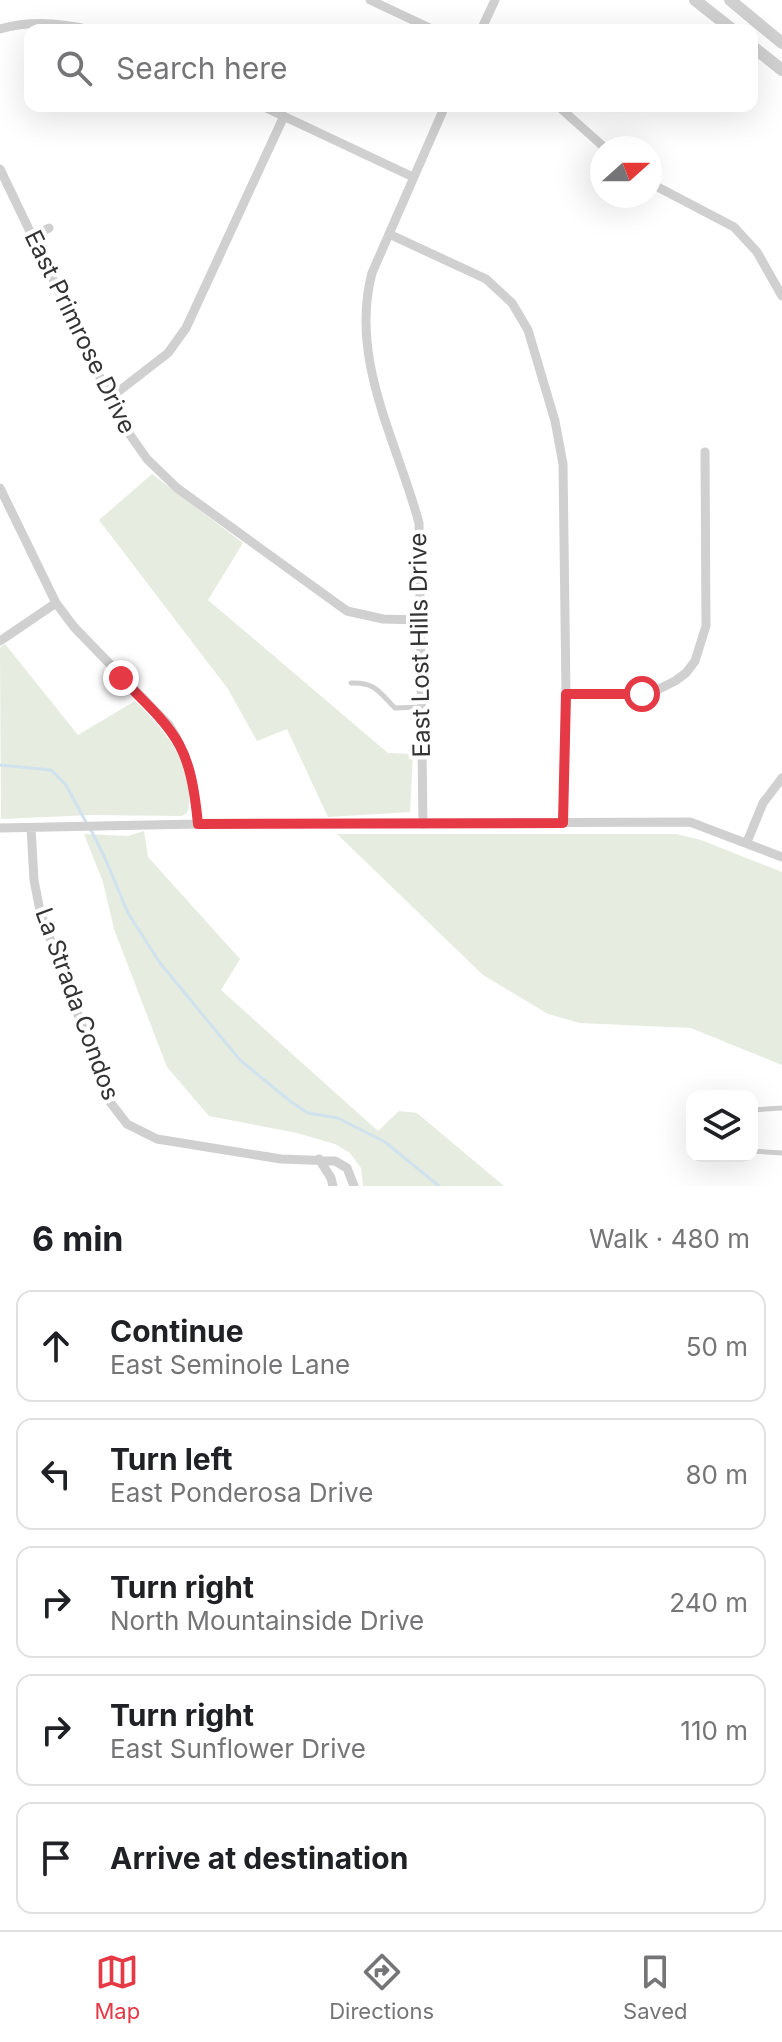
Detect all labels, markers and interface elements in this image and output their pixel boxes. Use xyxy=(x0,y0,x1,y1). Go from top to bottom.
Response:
search box xyxy=(24,24,758,112)
icon: search xyxy=(52,46,96,90)
text: Search here xyxy=(116,50,288,86)
north arrow xyxy=(590,136,662,208)
street label: East Primrose Drive xyxy=(19,225,142,438)
street label: East Lost Hills Drive xyxy=(403,532,436,758)
route end xyxy=(103,660,139,696)
route start xyxy=(624,676,660,712)
street label: La Strada Condos xyxy=(29,904,126,1104)
map controls xyxy=(686,1090,758,1162)
button: layers xyxy=(686,1090,758,1162)
text: 6 min xyxy=(32,1218,124,1259)
text: Walk · 480 m xyxy=(589,1223,750,1254)
text: Continue xyxy=(110,1313,244,1349)
icon: ahead xyxy=(34,1324,78,1368)
text: 50 m xyxy=(686,1331,748,1362)
text: East Seminole Lane xyxy=(110,1349,350,1380)
text: Turn left xyxy=(110,1441,232,1477)
icon: left xyxy=(34,1452,78,1496)
text: 80 m xyxy=(685,1459,748,1490)
text: East Ponderosa Drive xyxy=(110,1477,373,1508)
text: Turn right xyxy=(110,1569,254,1605)
icon: right xyxy=(34,1580,78,1624)
text: 240 m xyxy=(669,1587,748,1618)
text: North Mountainside Drive xyxy=(110,1605,424,1636)
text: Turn right xyxy=(110,1697,254,1733)
icon: right xyxy=(34,1708,78,1752)
text: 110 m xyxy=(680,1715,748,1746)
text: East Sunflower Drive xyxy=(110,1733,366,1764)
icon: arrive xyxy=(34,1836,78,1880)
text: Arrive at destination xyxy=(110,1840,408,1876)
tab: Map xyxy=(95,1950,140,2024)
tab: Directions xyxy=(329,1950,434,2024)
tab: Saved xyxy=(623,1950,687,2024)

